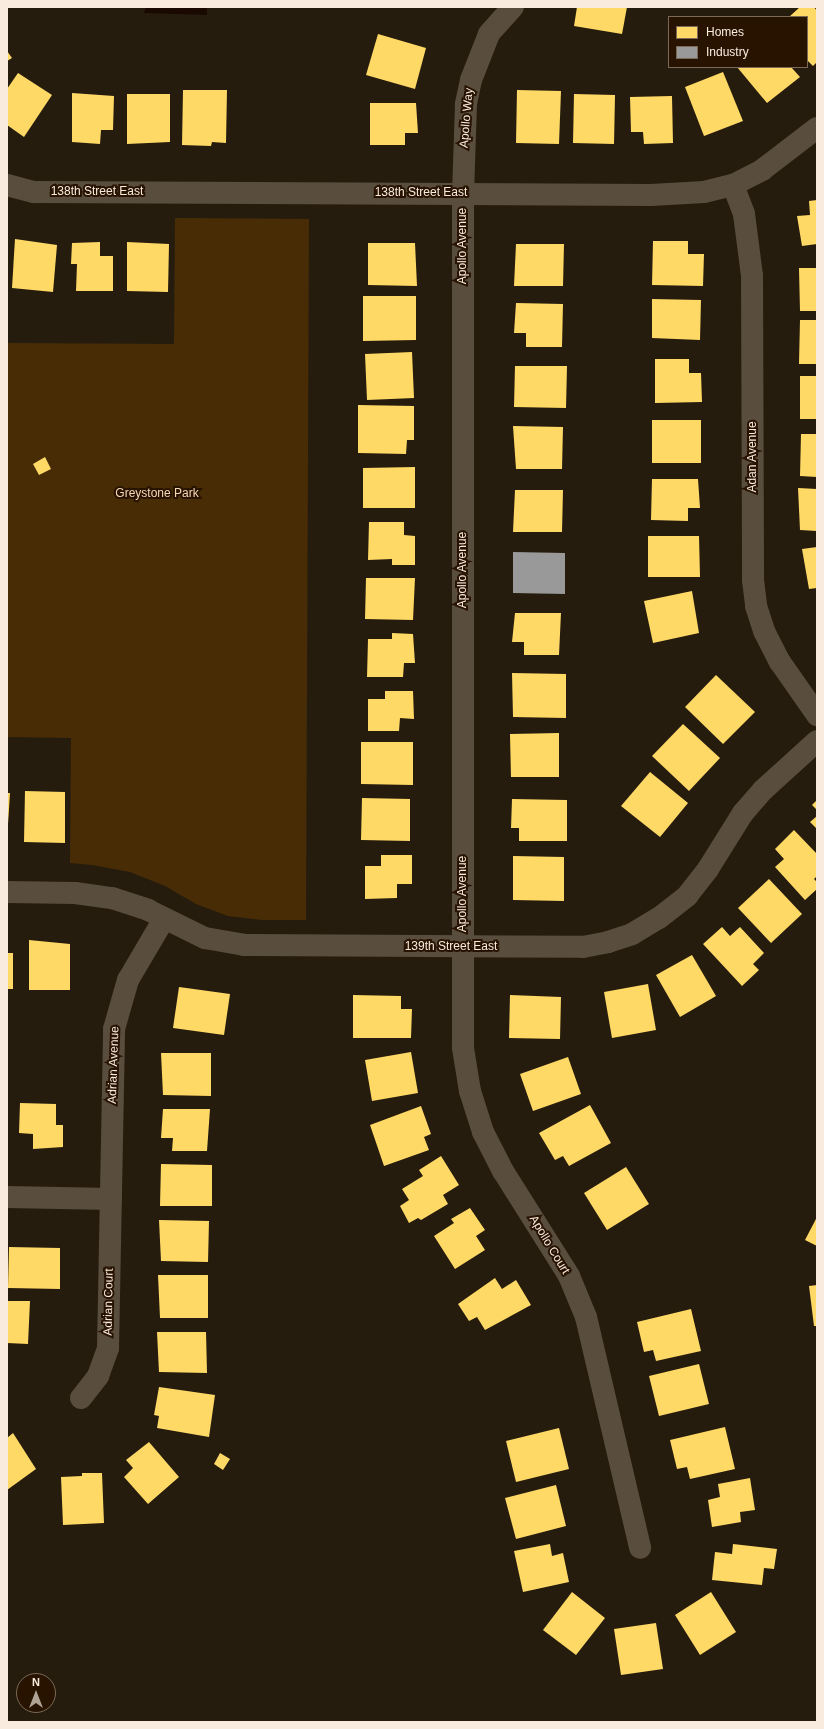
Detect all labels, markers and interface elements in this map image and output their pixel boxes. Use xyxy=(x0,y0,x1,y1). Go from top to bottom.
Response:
legend xyxy=(668,16,808,68)
text: Homes xyxy=(706,25,744,39)
text: Industry xyxy=(706,45,749,59)
street label: Apollo Way xyxy=(457,87,477,149)
street label: 138th Street East xyxy=(51,185,143,199)
street label: 138th Street East xyxy=(375,186,467,200)
street label: Apollo Avenue xyxy=(456,207,470,285)
street label: Adan Avenue xyxy=(746,421,760,493)
park label: Greystone Park xyxy=(115,487,199,501)
street label: Apollo Avenue xyxy=(456,531,470,609)
street label: Apollo Avenue xyxy=(456,855,470,933)
street label: 139th Street East xyxy=(405,940,497,954)
street label: Adrian Avenue xyxy=(105,1026,123,1104)
street label: Apollo Court xyxy=(526,1213,572,1277)
street label: Adrian Court xyxy=(101,1268,117,1336)
north arrow xyxy=(16,1673,56,1713)
text: N xyxy=(32,1676,40,1688)

